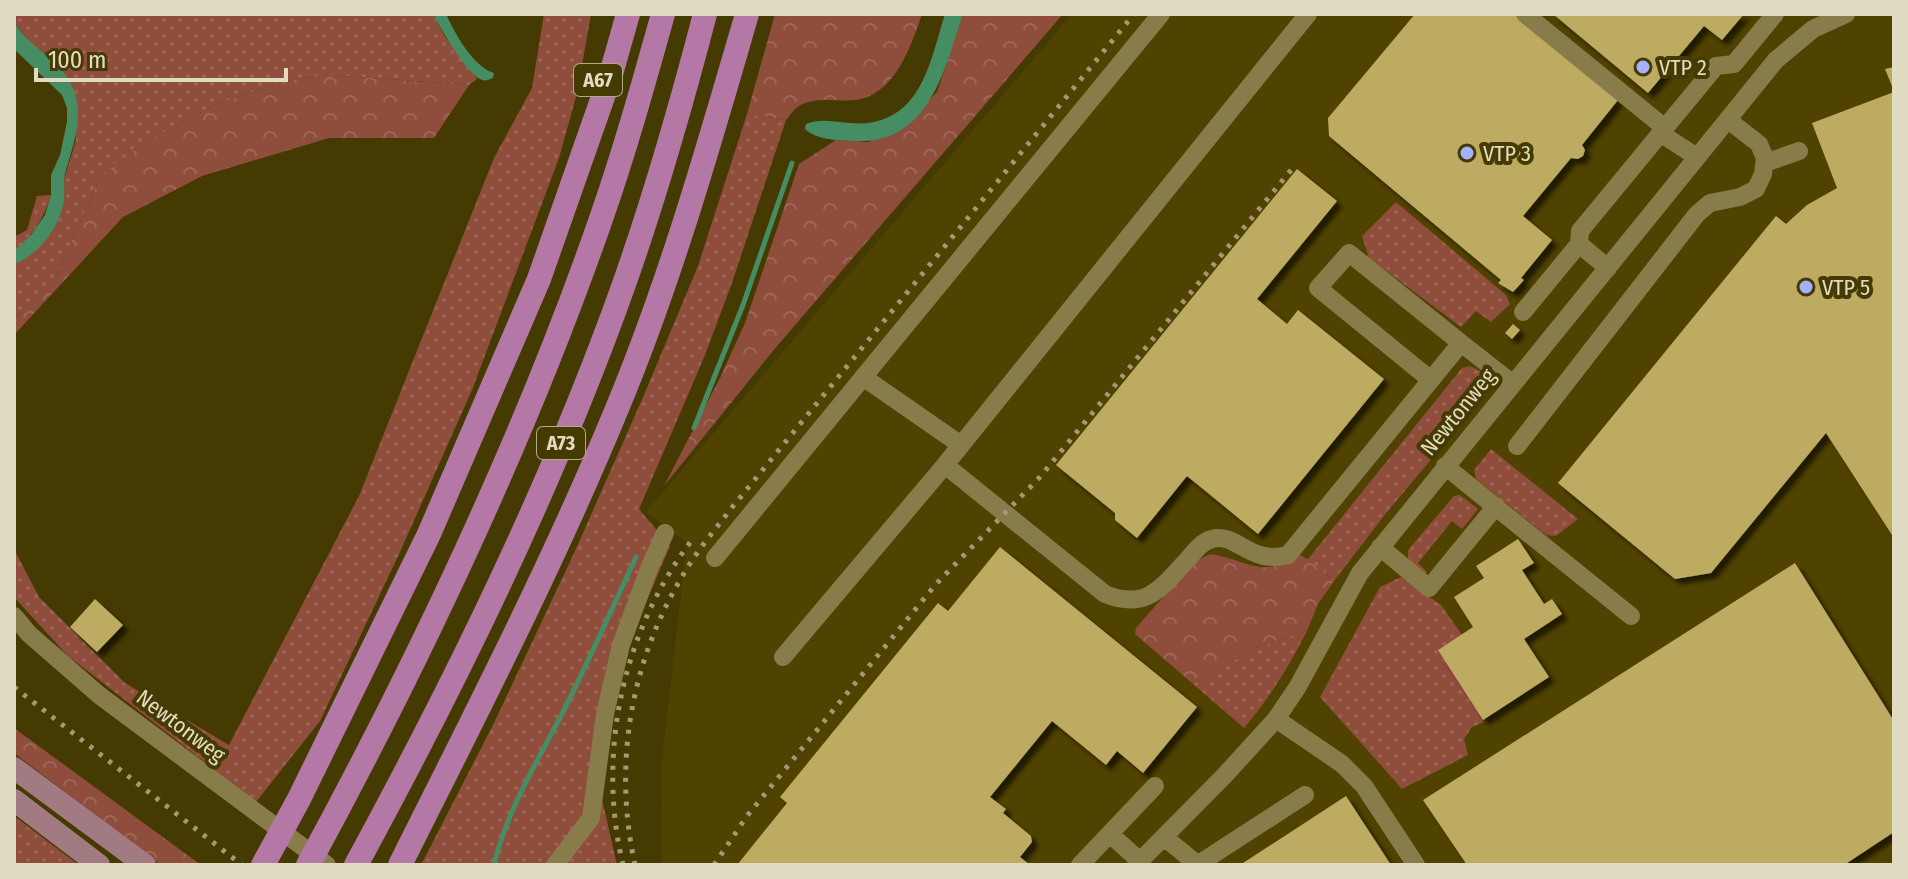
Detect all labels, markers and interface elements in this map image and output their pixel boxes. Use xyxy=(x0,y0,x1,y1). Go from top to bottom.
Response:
scale bar xyxy=(36,32,286,82)
text: 100 m xyxy=(48,46,106,74)
place label: VTP 2 xyxy=(1659,54,1707,81)
marker: VTP 2 xyxy=(1634,58,1652,76)
road number: A67 xyxy=(574,64,622,96)
place label: VTP 3 xyxy=(1483,140,1531,167)
marker: VTP 3 xyxy=(1458,144,1476,162)
place label: VTP 5 xyxy=(1822,274,1870,301)
marker: VTP 5 xyxy=(1797,278,1815,296)
street label: Newtonweg xyxy=(1415,362,1502,461)
road number: A73 xyxy=(537,427,585,459)
street label: Newtonweg xyxy=(131,684,231,769)

